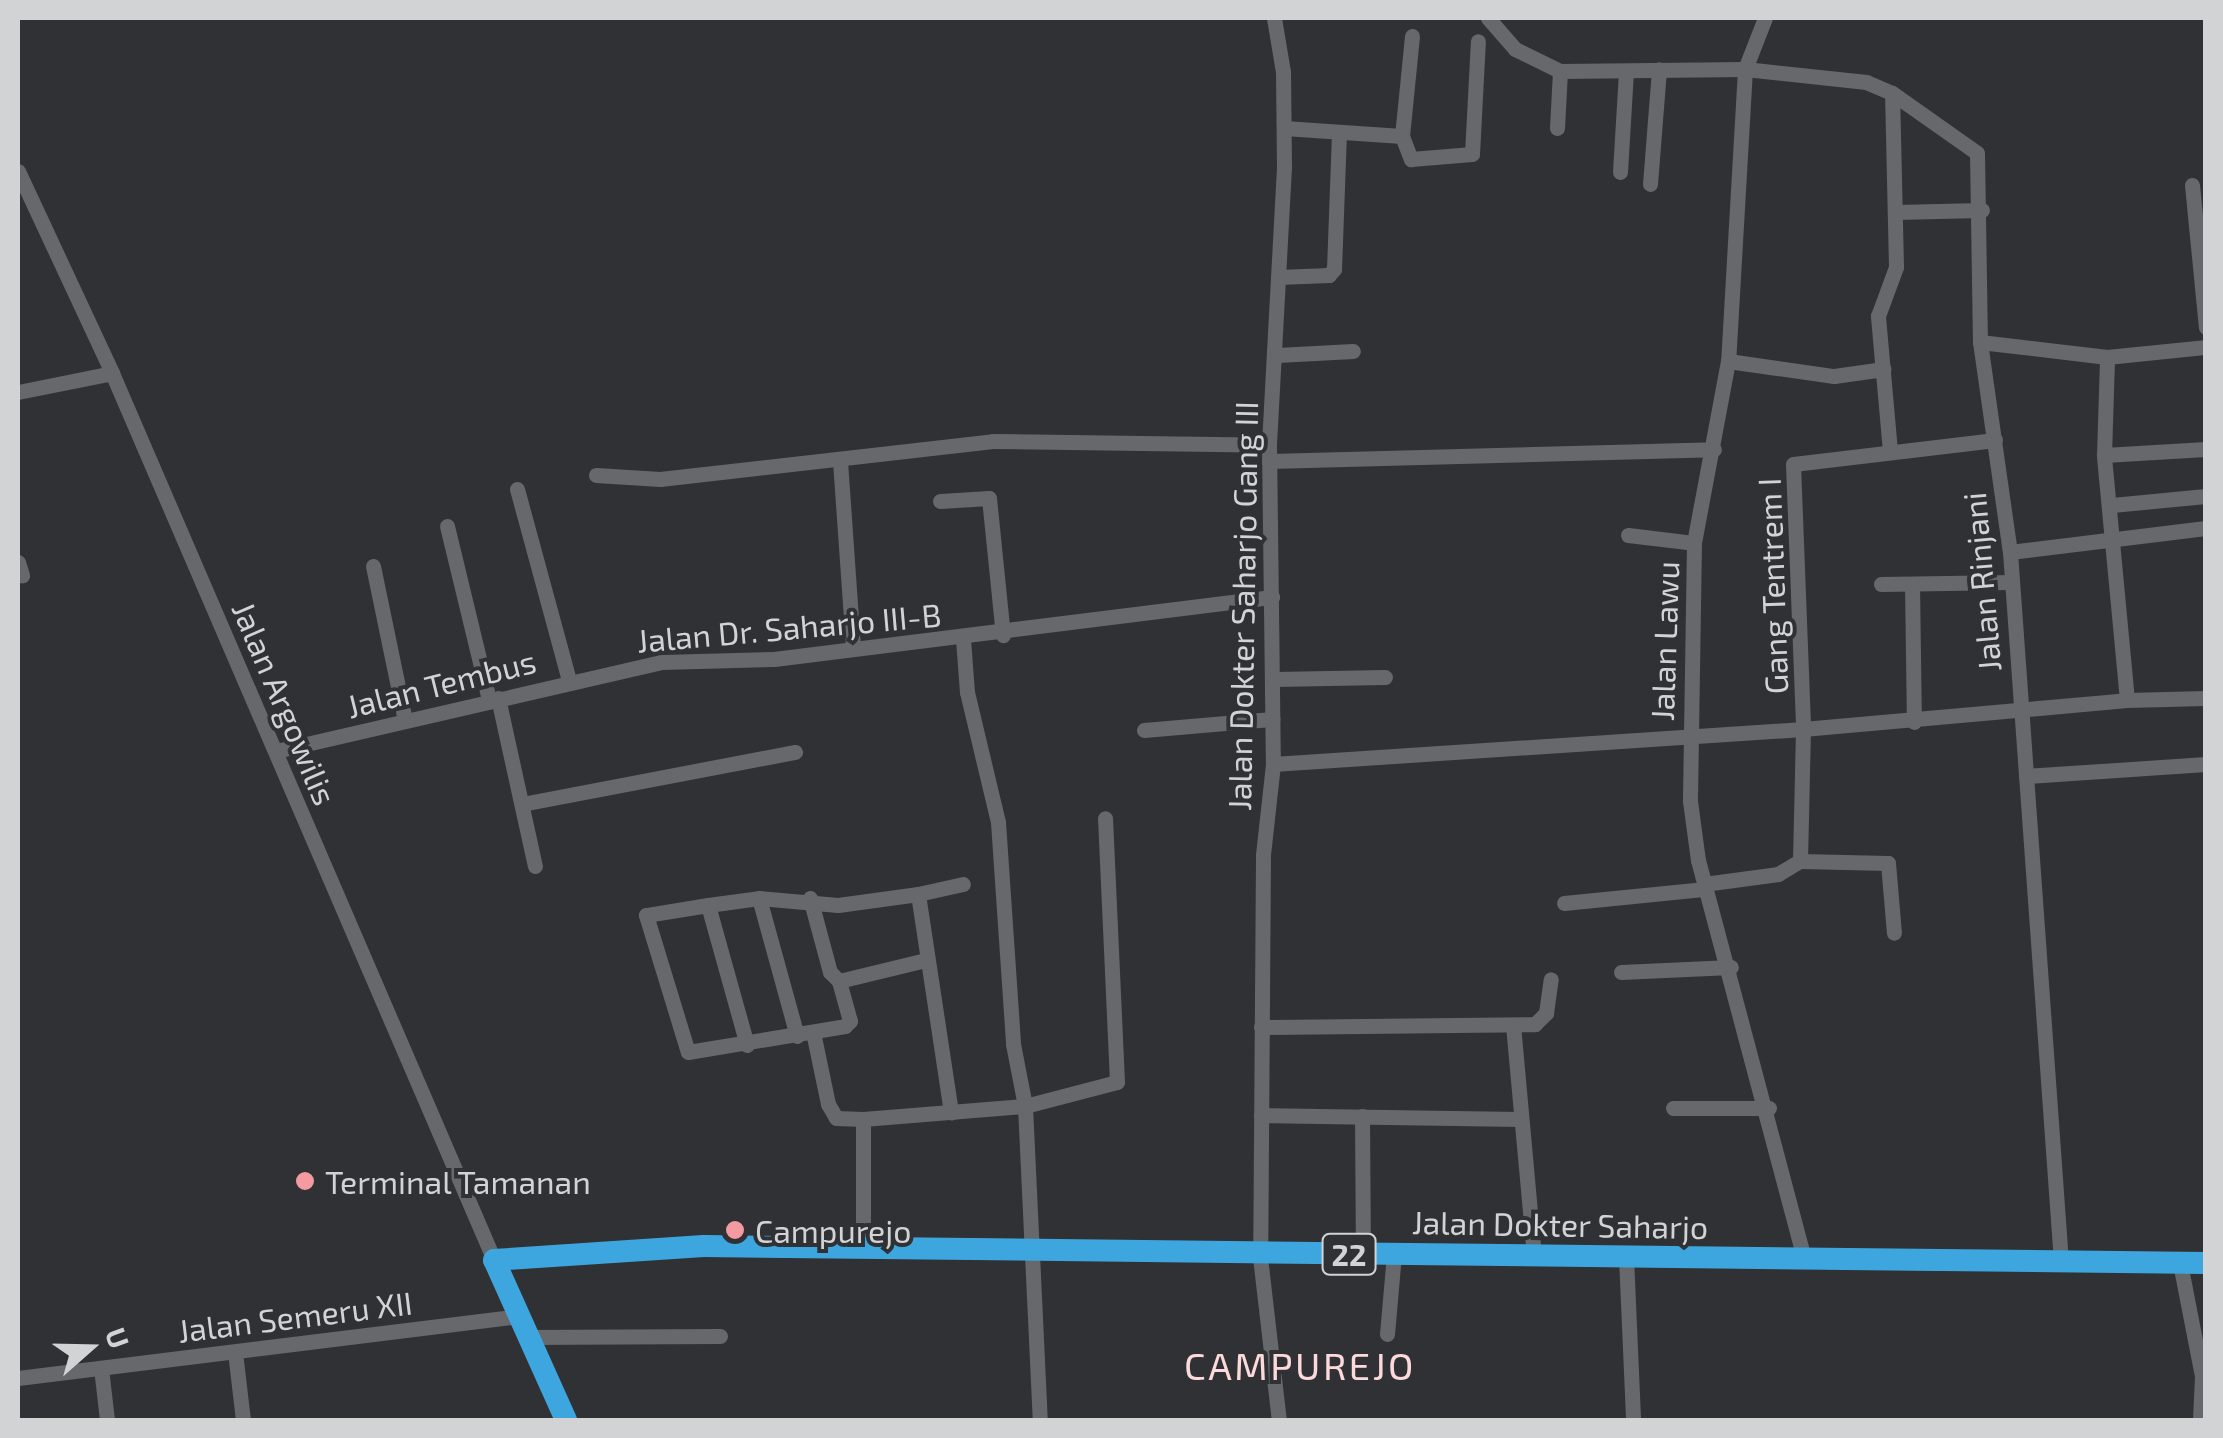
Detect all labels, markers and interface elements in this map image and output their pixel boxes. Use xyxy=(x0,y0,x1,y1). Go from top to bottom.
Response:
street label: Jalan Dokter Saharjo Gang III xyxy=(1219,400,1265,812)
street label: Gang Tentrem I xyxy=(1749,477,1795,695)
street label: Jalan Rinjani xyxy=(1954,491,2008,673)
street label: Jalan Lawu xyxy=(1642,560,1686,722)
street label: Jalan Argowilis xyxy=(225,595,345,811)
street label: Jalan Dr. Saharjo III-B xyxy=(635,595,943,659)
street label: Jalan Tembus xyxy=(342,641,540,725)
place label: Terminal Tamanan xyxy=(325,1162,592,1200)
marker: Terminal Tamanan xyxy=(294,1170,316,1192)
street label: Jalan Dokter Saharjo xyxy=(1411,1202,1709,1246)
place label: Campurejo xyxy=(755,1211,911,1249)
marker: Campurejo xyxy=(724,1219,746,1241)
road number: 22 xyxy=(1322,1229,1376,1279)
street label: Jalan Semeru XII xyxy=(175,1283,415,1349)
north arrow xyxy=(40,1298,140,1398)
text: U xyxy=(99,1323,137,1353)
district label: CAMPUREJO xyxy=(1184,1343,1416,1389)

